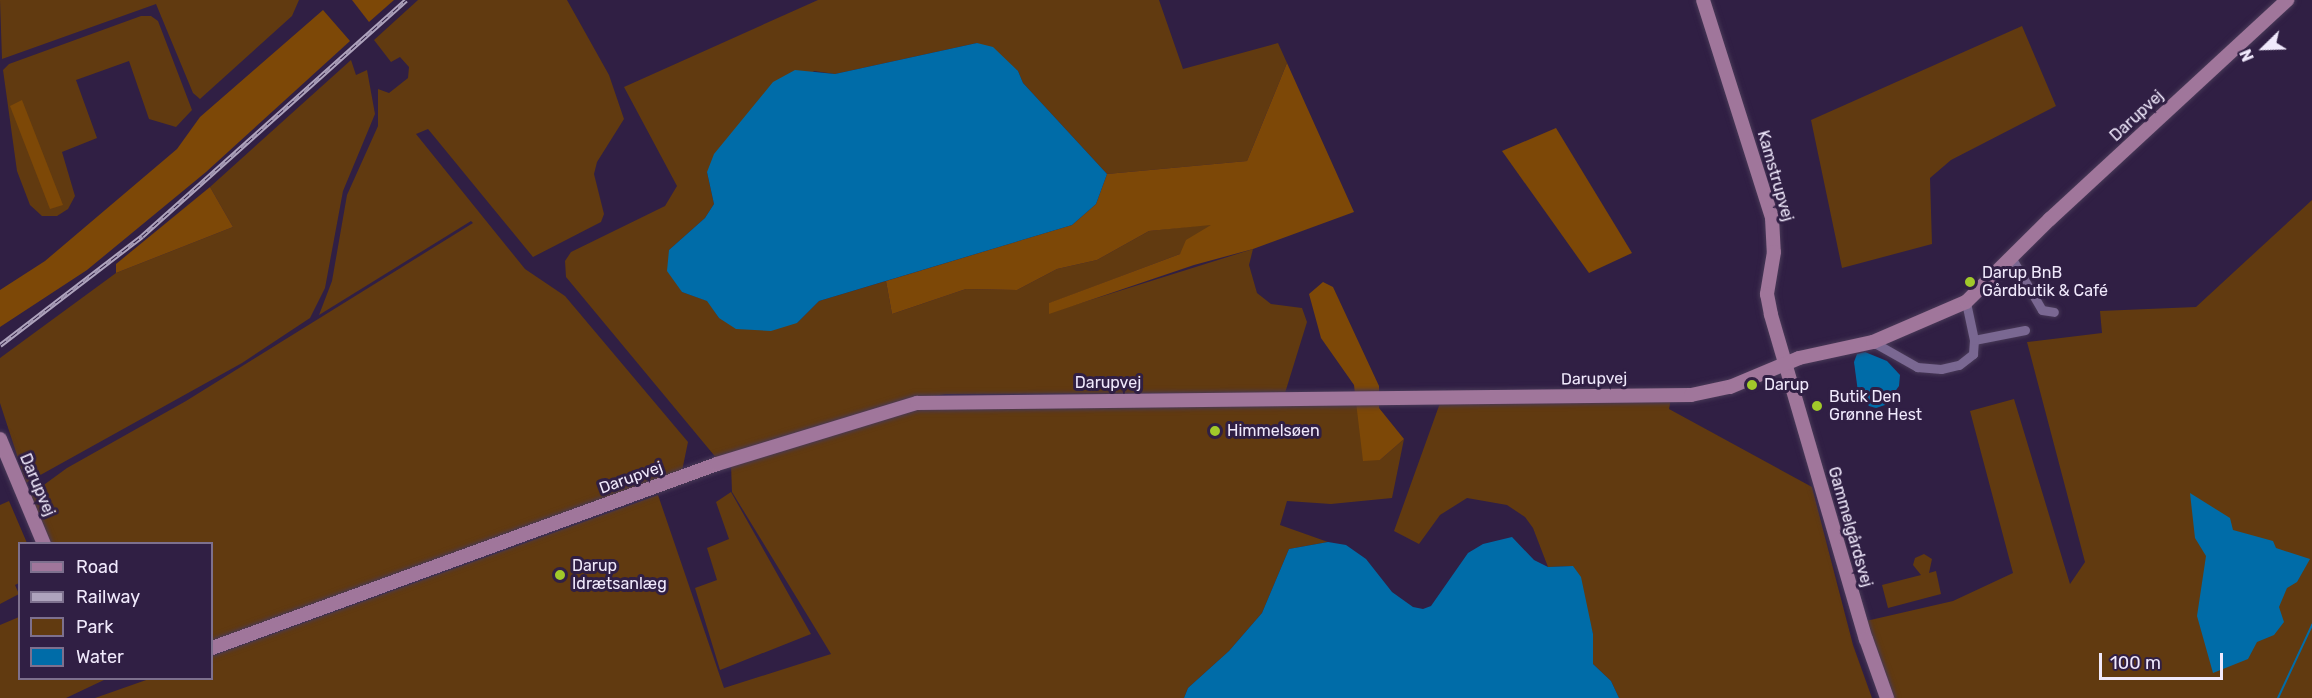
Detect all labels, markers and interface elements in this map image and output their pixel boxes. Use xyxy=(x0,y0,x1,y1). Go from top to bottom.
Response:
north arrow xyxy=(2234,18,2294,78)
text: N xyxy=(2236,46,2258,64)
street label: Darupvej xyxy=(2106,86,2168,146)
street label: Kamstrupvej xyxy=(1753,128,1797,224)
place label: Darup BnB Gårdbutik & Café xyxy=(1982,263,2108,301)
marker: Darup BnB Gårdbutik & Café xyxy=(1963,275,1977,289)
street label: Darupvej xyxy=(1561,369,1627,389)
street label: Darupvej xyxy=(1075,373,1141,393)
place label: Darup xyxy=(1764,375,1809,395)
marker: Darup xyxy=(1745,378,1759,392)
place label: Butik Den Grønne Hest xyxy=(1829,387,1922,425)
marker: Butik Den Grønne Hest xyxy=(1810,399,1824,413)
place label: Himmelsøen xyxy=(1227,421,1320,441)
marker: Himmelsøen xyxy=(1208,424,1222,438)
street label: Darupvej xyxy=(15,451,59,519)
street label: Darupvej xyxy=(597,458,665,498)
street label: Gammelgårdsvej xyxy=(1824,465,1876,589)
legend xyxy=(18,542,213,680)
text: Road xyxy=(76,556,119,578)
place label: Darup Idrætsanlæg xyxy=(572,556,667,594)
marker: Darup Idrætsanlæg xyxy=(553,568,567,582)
text: Railway xyxy=(76,586,140,608)
text: Park xyxy=(76,616,113,638)
scale bar xyxy=(2102,641,2226,679)
text: Water xyxy=(76,646,124,668)
text: 100 m xyxy=(2110,652,2161,674)

